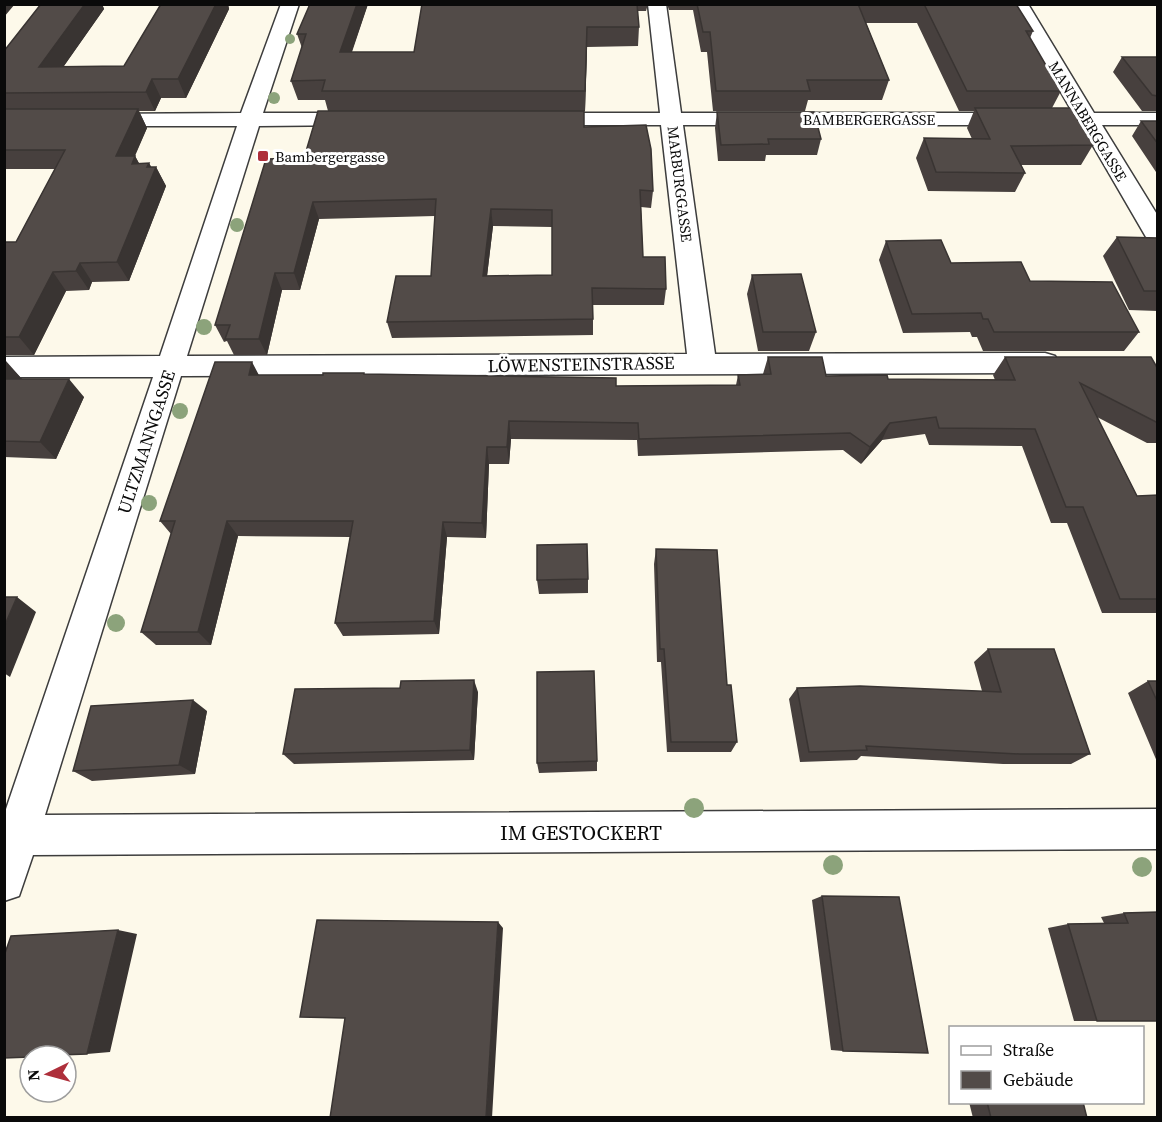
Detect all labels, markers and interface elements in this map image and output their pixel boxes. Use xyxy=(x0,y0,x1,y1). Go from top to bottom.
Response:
street label: MANNABERGGASSE xyxy=(1044,57,1132,185)
street label: BAMBERGERGASSE xyxy=(803,109,935,130)
street label: MARBURGGASSE xyxy=(662,125,698,243)
place label: Bambergergasse xyxy=(275,146,386,167)
marker: Bambergergasse xyxy=(256,149,270,163)
street label: LÖWENSTEINSTRASSE xyxy=(487,350,675,378)
street label: ULTZMANNGASSE xyxy=(111,367,181,517)
street label: IM GESTOCKERT xyxy=(500,818,662,847)
legend xyxy=(949,1026,1144,1104)
text: Straße xyxy=(1003,1037,1054,1062)
north arrow xyxy=(18,1044,78,1104)
text: Gebäude xyxy=(1003,1067,1074,1092)
text: N xyxy=(22,1068,45,1082)

